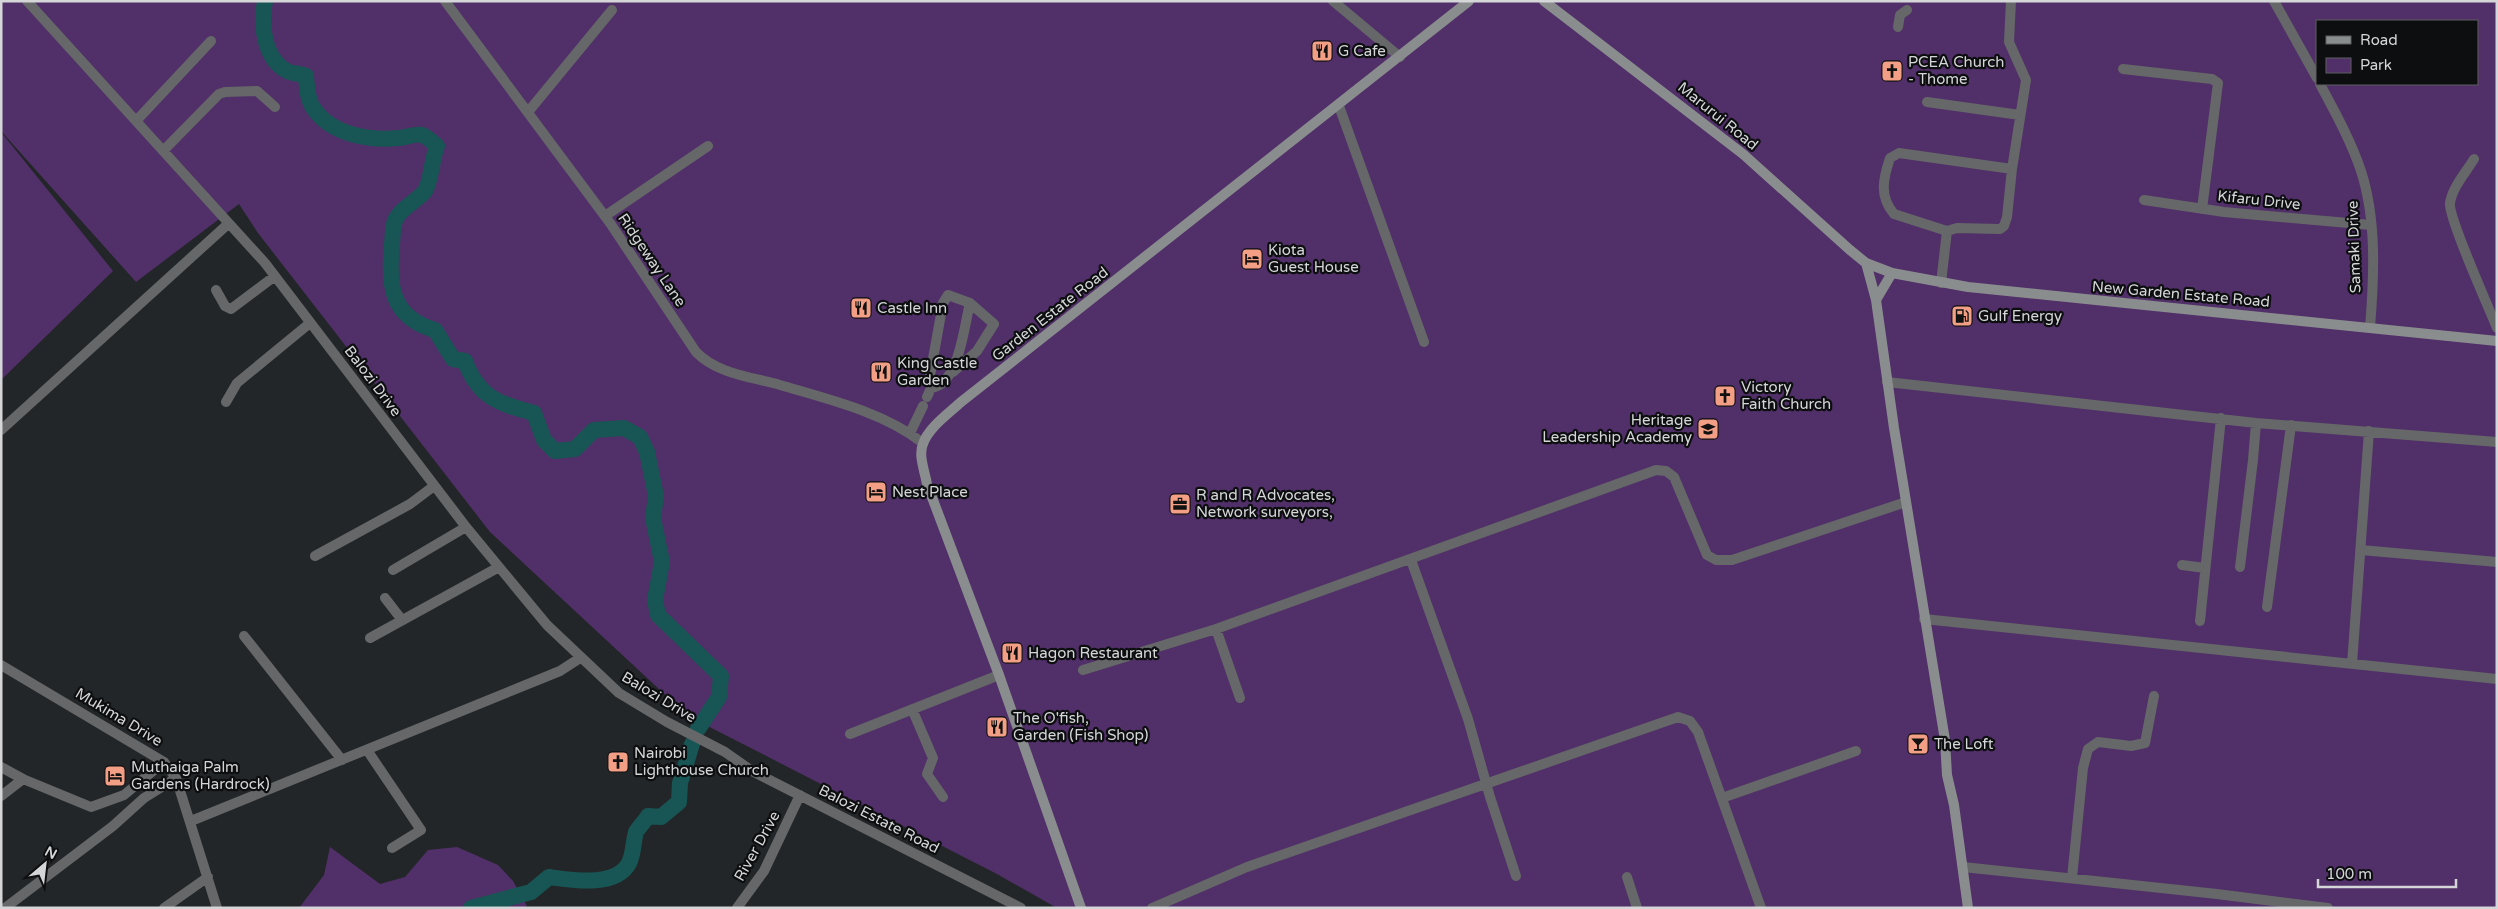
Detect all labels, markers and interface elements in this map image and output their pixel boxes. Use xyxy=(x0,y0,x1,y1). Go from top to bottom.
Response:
legend xyxy=(2316,20,2478,85)
text: Road xyxy=(2360,31,2398,49)
restaurant icon: G Cafe xyxy=(1310,39,1334,63)
place label: G Cafe xyxy=(1338,42,1386,60)
place label: PCEA Church - Thome xyxy=(1908,53,2004,88)
text: Park xyxy=(2360,56,2392,74)
church icon: PCEA Church - Thome xyxy=(1880,59,1904,83)
street label: Marurui Road xyxy=(1674,78,1762,154)
street label: Kifaru Drive xyxy=(2217,187,2301,213)
street label: Samaki Drive xyxy=(2343,200,2365,294)
street label: Ridgeway Lane xyxy=(614,210,690,310)
place label: Kiota Guest House xyxy=(1268,241,1359,276)
hotel icon: Kiota Guest House xyxy=(1240,247,1264,271)
street label: Garden Estate Road xyxy=(988,263,1112,365)
street label: New Garden Estate Road xyxy=(2091,277,2271,311)
restaurant icon: Castle Inn xyxy=(849,296,873,320)
place label: Castle Inn xyxy=(877,299,947,317)
fuel station icon: Gulf Energy xyxy=(1950,304,1974,328)
place label: Gulf Energy xyxy=(1978,307,2062,325)
street label: Balozi Drive xyxy=(341,342,405,420)
place label: King Castle Garden xyxy=(897,354,977,389)
restaurant icon: King Castle Garden xyxy=(869,360,893,384)
place label: Victory Faith Church xyxy=(1741,378,1831,413)
church icon: Victory Faith Church xyxy=(1713,384,1737,408)
place label: Heritage Leadership Academy xyxy=(1542,411,1692,446)
school or university icon: Heritage Leadership Academy xyxy=(1696,417,1720,441)
hotel icon: Nest Place xyxy=(864,480,888,504)
place label: Nest Place xyxy=(892,483,968,501)
place label: R and R Advocates, Network surveyors, xyxy=(1196,486,1335,521)
office icon: R and R Advocates, Network surveyors, xyxy=(1168,492,1192,516)
restaurant icon: Hagon Restaurant xyxy=(1000,641,1024,665)
place label: Hagon Restaurant xyxy=(1028,644,1158,662)
street label: Balozi Drive xyxy=(618,668,700,726)
street label: Mukima Drive xyxy=(72,684,166,750)
place label: The O'fish, Garden (Fish Shop) xyxy=(1013,709,1148,744)
restaurant icon: The O'fish, Garden (Fish Shop) xyxy=(985,715,1009,739)
bar icon: The Loft xyxy=(1906,732,1930,756)
place label: The Loft xyxy=(1934,735,1994,753)
place label: Nairobi Lighthouse Church xyxy=(634,744,769,779)
church icon: Nairobi Lighthouse Church xyxy=(606,750,630,774)
place label: Muthaiga Palm Gardens (Hardrock) xyxy=(131,758,270,793)
hotel icon: Muthaiga Palm Gardens (Hardrock) xyxy=(103,764,127,788)
street label: Balozi Estate Road xyxy=(816,781,942,857)
street label: River Drive xyxy=(730,808,784,884)
north arrow xyxy=(20,839,70,889)
text: N xyxy=(42,843,60,863)
scale bar xyxy=(2318,856,2456,888)
text: 100 m xyxy=(2326,865,2372,883)

